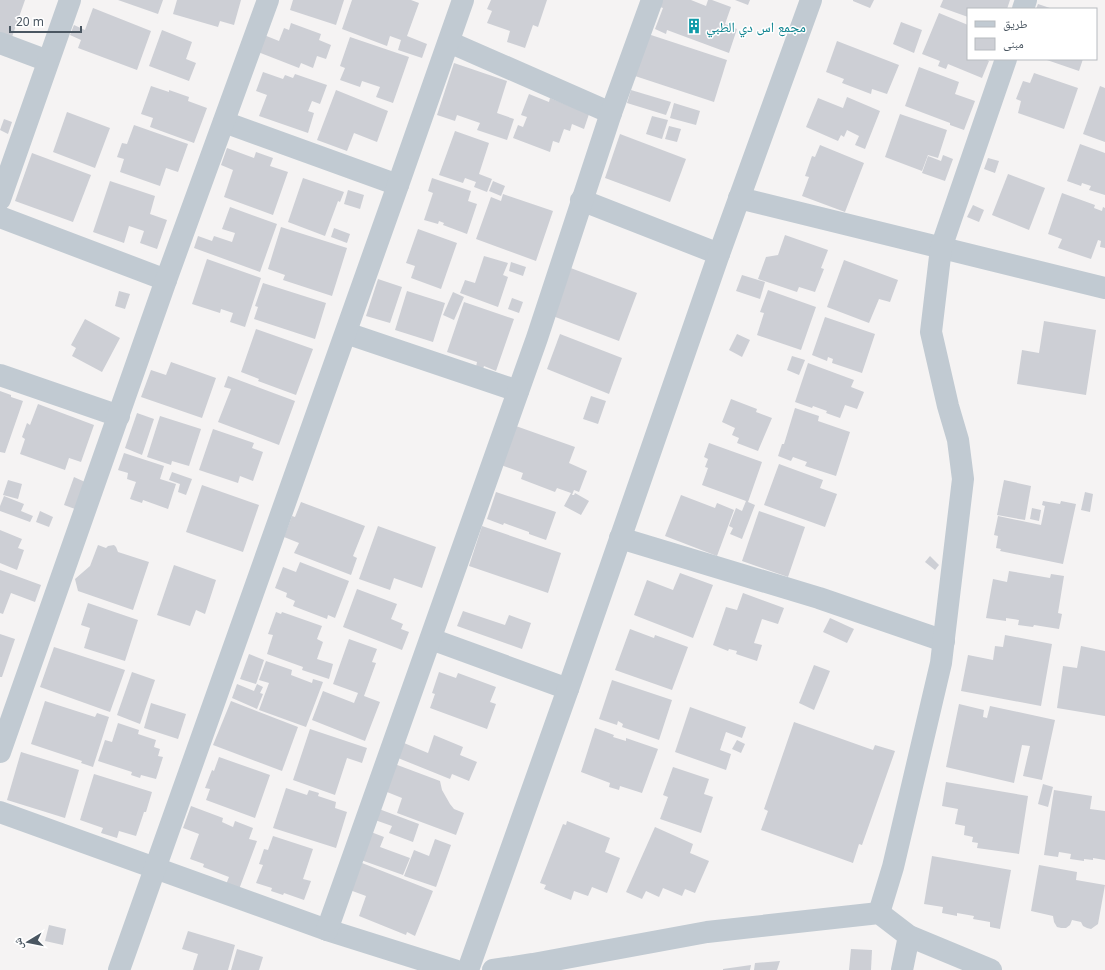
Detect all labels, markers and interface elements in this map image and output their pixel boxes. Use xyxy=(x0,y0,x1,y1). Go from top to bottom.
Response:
scale bar xyxy=(10,8,81,34)
legend xyxy=(967,8,1097,60)
text: 20 m xyxy=(16,13,44,30)
text: طريق xyxy=(1003,15,1028,32)
building icon: مجمع اس دي الطبي xyxy=(685,17,703,35)
place label: مجمع اس دي الطبي xyxy=(706,17,806,38)
text: مبنى xyxy=(1003,35,1024,52)
north arrow xyxy=(8,922,48,962)
text: ش xyxy=(9,936,27,951)

